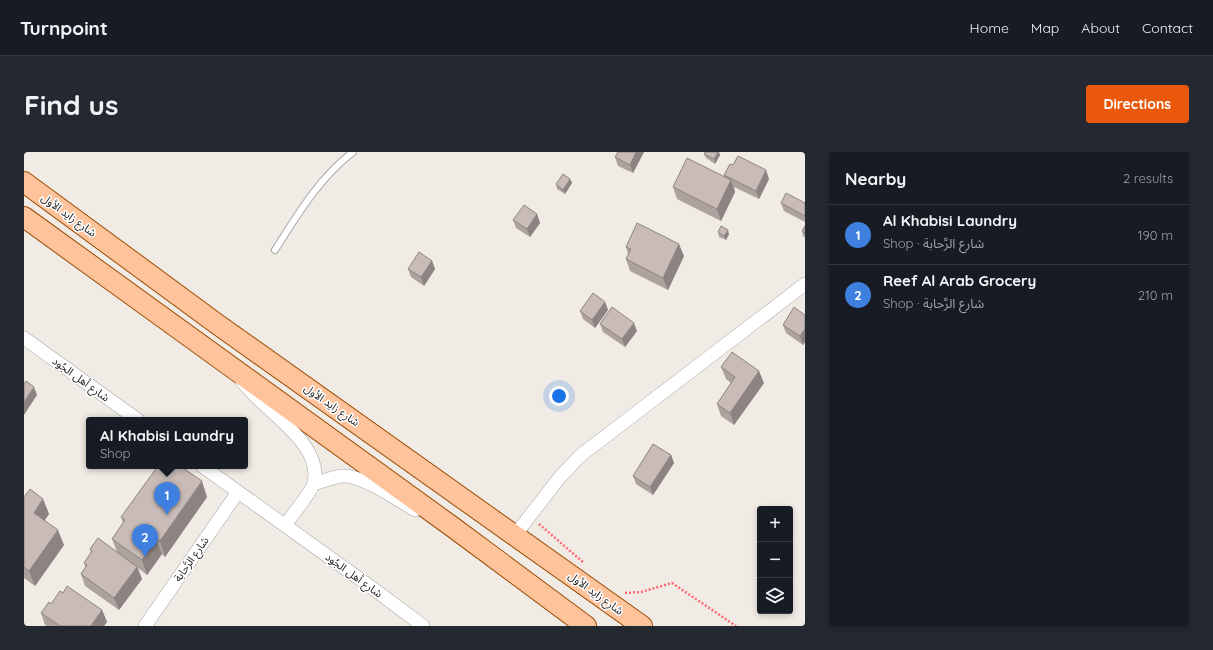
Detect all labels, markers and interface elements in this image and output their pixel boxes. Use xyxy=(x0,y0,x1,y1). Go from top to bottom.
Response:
text: Turnpoint xyxy=(20,16,108,40)
text: Home xyxy=(970,19,1009,37)
text: Map xyxy=(1031,19,1059,37)
text: About xyxy=(1081,19,1120,37)
text: Contact xyxy=(1142,19,1193,37)
button: Directions xyxy=(1086,85,1189,123)
text: Find us xyxy=(24,87,118,122)
text: Nearby xyxy=(845,168,906,189)
text: 2 results xyxy=(1123,170,1173,186)
street label: شارع زايد الأول xyxy=(38,190,100,241)
text: Al Khabisi Laundry xyxy=(883,211,1017,230)
text: 1 xyxy=(855,227,861,243)
text: 190 m xyxy=(1138,227,1173,243)
text: Shop · شارع الرَّحابة xyxy=(883,235,984,251)
text: Reef Al Arab Grocery xyxy=(883,271,1036,290)
text: 2 xyxy=(854,287,862,303)
text: 210 m xyxy=(1138,287,1173,303)
text: Shop · شارع الرَّحابة xyxy=(883,295,984,311)
street label: شارع أهل الجُود xyxy=(49,354,113,405)
street label: شارع زايد الأول xyxy=(301,381,363,430)
your location xyxy=(549,386,569,406)
popup xyxy=(86,417,248,469)
text: Al Khabisi Laundry xyxy=(100,426,234,445)
text: Shop xyxy=(100,445,130,461)
pin: 1 xyxy=(154,482,180,515)
map controls xyxy=(757,506,793,614)
button: + xyxy=(757,506,793,542)
pin: 2 xyxy=(132,524,158,557)
street label: شارع الرَّحابة xyxy=(170,533,213,585)
button: − xyxy=(757,542,793,578)
street label: شارع أهل الجُود xyxy=(322,550,386,601)
street label: شارع زايد الأول xyxy=(565,568,627,619)
button: layers xyxy=(757,578,793,614)

